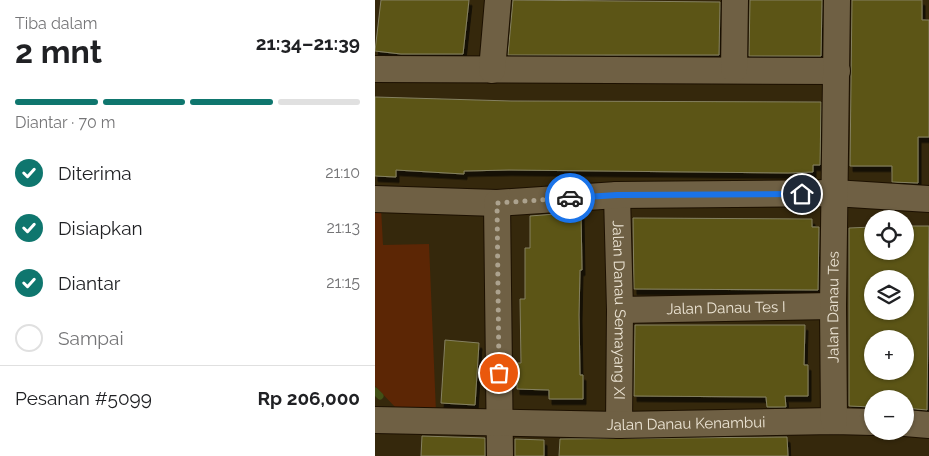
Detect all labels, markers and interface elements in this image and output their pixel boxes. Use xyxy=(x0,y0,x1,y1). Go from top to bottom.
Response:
text: Tiba dalam xyxy=(15,14,97,33)
text: 21:34–21:39 xyxy=(256,32,360,54)
text: 2 mnt xyxy=(15,33,102,70)
text: Diantar · 70 m xyxy=(15,113,115,132)
icon: check xyxy=(15,159,43,187)
text: Diterima xyxy=(58,162,132,184)
text: 21:10 xyxy=(325,163,360,182)
courier xyxy=(545,173,595,223)
pin xyxy=(781,173,823,215)
icon: home xyxy=(788,180,816,208)
icon: car xyxy=(556,184,584,212)
map controls xyxy=(864,210,914,440)
button: locate xyxy=(864,210,914,260)
icon: check xyxy=(15,214,43,242)
text: Disiapkan xyxy=(58,217,143,239)
text: 21:13 xyxy=(326,218,360,237)
street label: Jalan Danau Semayang XI xyxy=(609,220,629,400)
street label: Jalan Danau Tes xyxy=(824,251,843,363)
icon: check xyxy=(15,269,43,297)
button: layers xyxy=(864,270,914,320)
text: Diantar xyxy=(58,272,120,294)
text: 21:15 xyxy=(326,273,360,292)
street label: Jalan Danau Tes I xyxy=(666,298,786,318)
text: Sampai xyxy=(58,327,124,349)
button: + xyxy=(864,330,914,380)
pin xyxy=(478,352,520,394)
icon: bag xyxy=(485,359,513,387)
text: Pesanan #5099 xyxy=(15,387,152,409)
text: Rp 206,000 xyxy=(258,387,360,409)
button: − xyxy=(864,390,914,440)
street label: Jalan Danau Kenambui xyxy=(606,413,766,434)

